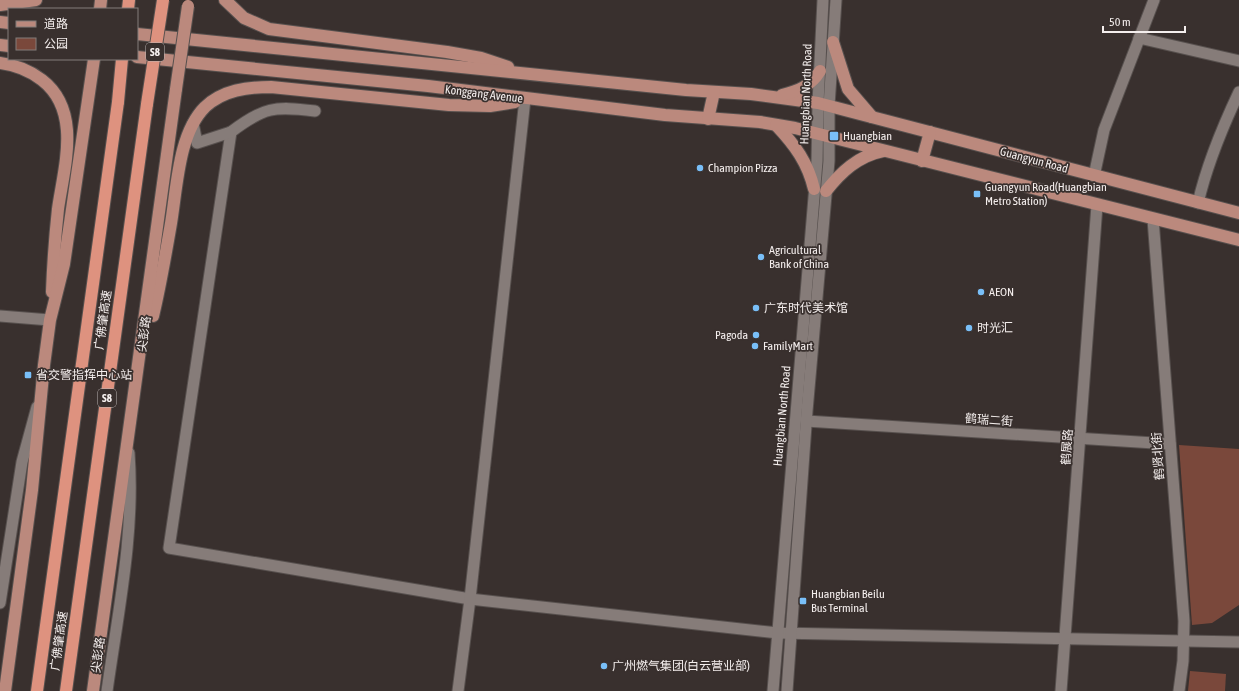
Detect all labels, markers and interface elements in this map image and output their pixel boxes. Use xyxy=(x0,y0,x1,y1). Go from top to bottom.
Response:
legend xyxy=(8,8,138,60)
scale bar xyxy=(1103,8,1185,34)
text: 50 m xyxy=(1109,15,1131,29)
text: 道路 xyxy=(44,17,68,31)
text: 公园 xyxy=(44,37,68,51)
road number: S8 xyxy=(146,43,164,61)
street label: Huangbian North Road xyxy=(797,43,815,145)
street label: Konggang Avenue xyxy=(444,82,524,106)
place label: Huangbian xyxy=(843,129,892,143)
marker: Huangbian xyxy=(828,130,840,142)
street label: Guangyun Road xyxy=(998,144,1070,176)
place label: Champion Pizza xyxy=(708,161,778,175)
marker: Champion Pizza xyxy=(695,163,705,173)
place label: Guangyun Road(Huangbian Metro Station) xyxy=(985,180,1107,208)
marker: Guangyun Road(Huangbian Metro Station) xyxy=(972,189,982,199)
place label: Agricultural Bank of China xyxy=(769,243,829,271)
marker: Agricultural Bank of China xyxy=(756,252,766,262)
place label: AEON xyxy=(989,285,1014,299)
marker: AEON xyxy=(976,287,986,297)
street label: 广佛肇高速 xyxy=(92,289,114,351)
place label: 广东时代美术馆 xyxy=(764,301,848,315)
marker: 广东时代美术馆 xyxy=(751,303,761,313)
street label: 尖彭路 xyxy=(135,315,153,353)
place label: 时光汇 xyxy=(977,321,1013,335)
marker: 时光汇 xyxy=(964,323,974,333)
place label: Pagoda xyxy=(715,328,748,342)
marker: Pagoda xyxy=(751,330,761,340)
place label: FamilyMart xyxy=(763,339,814,353)
marker: FamilyMart xyxy=(750,341,760,351)
street label: Huangbian North Road xyxy=(771,365,793,467)
place label: 省交警指挥中心站 xyxy=(36,368,132,382)
marker: 省交警指挥中心站 xyxy=(23,370,33,380)
road number: S8 xyxy=(98,389,116,407)
street label: 鹤瑞二街 xyxy=(965,411,1013,429)
street label: 鹤展路 xyxy=(1059,429,1075,465)
street label: 鹤贤北街 xyxy=(1149,432,1167,480)
place label: Huangbian Beilu Bus Terminal xyxy=(811,587,885,615)
marker: Huangbian Beilu Bus Terminal xyxy=(798,596,808,606)
street label: 广佛肇高速 xyxy=(48,610,70,672)
street label: 尖彭路 xyxy=(89,636,107,674)
place label: 广州燃气集团(白云营业部) xyxy=(612,659,750,673)
marker: 广州燃气集团(白云营业部) xyxy=(599,661,609,671)

